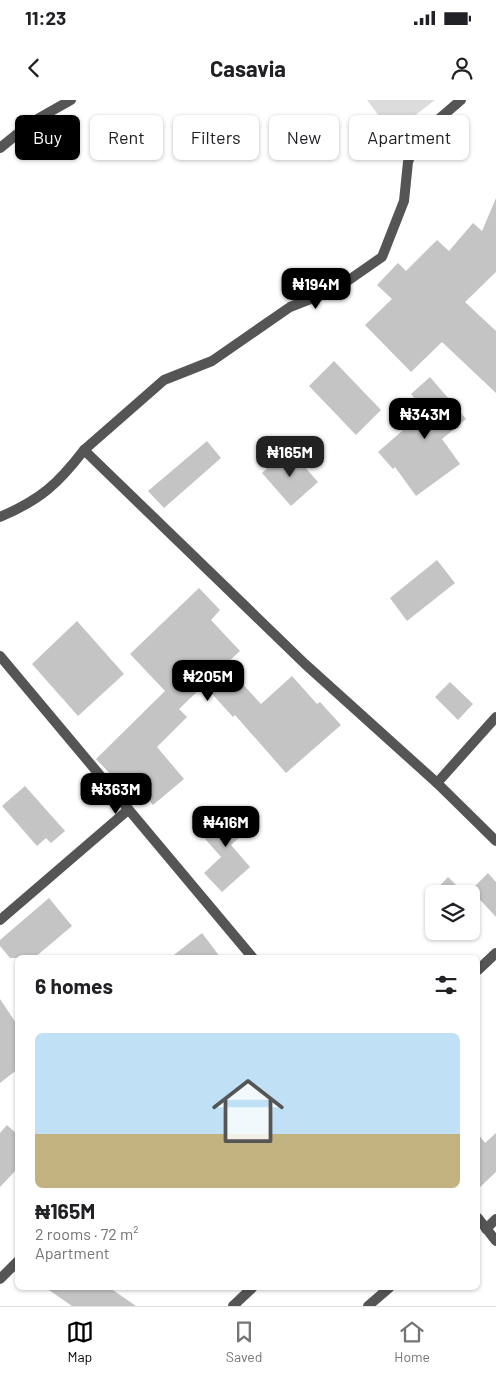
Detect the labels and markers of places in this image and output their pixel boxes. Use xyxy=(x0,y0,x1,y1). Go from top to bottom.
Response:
pin: ₦194M xyxy=(281,268,351,310)
pin: ₦343M xyxy=(390,398,460,440)
pin: ₦165M xyxy=(255,436,325,478)
pin: ₦205M xyxy=(173,660,243,702)
pin: ₦363M xyxy=(81,772,151,815)
pin: ₦416M xyxy=(191,806,261,848)

